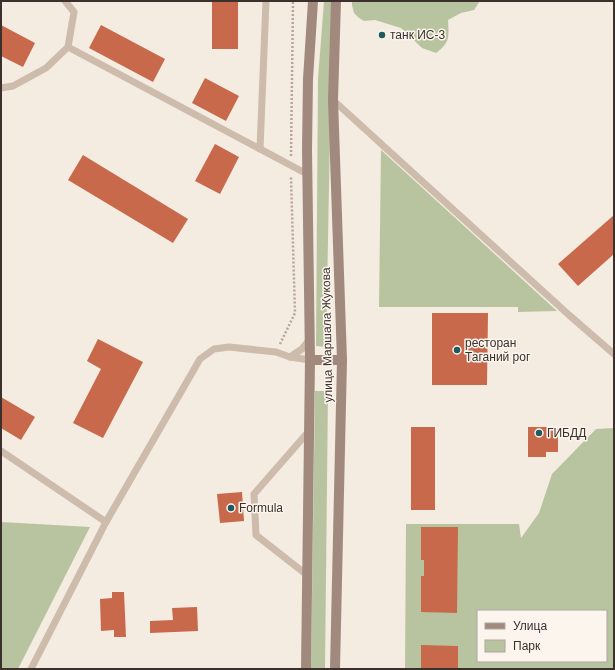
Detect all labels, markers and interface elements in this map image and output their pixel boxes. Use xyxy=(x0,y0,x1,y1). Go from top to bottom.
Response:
place label: танк ИС-3 xyxy=(390,28,446,42)
marker: танк ИС-3 xyxy=(377,30,387,40)
street label: улица Маршала Жукова xyxy=(319,267,335,403)
place label: ресторан Таганий рог xyxy=(465,336,531,364)
marker: ресторан Таганий рог xyxy=(452,345,462,355)
place label: ГИБДД xyxy=(547,426,586,440)
marker: ГИБДД xyxy=(534,428,544,438)
place label: Formula xyxy=(239,501,283,515)
marker: Formula xyxy=(226,503,236,513)
legend xyxy=(477,610,607,662)
text: Улица xyxy=(513,619,547,633)
text: Парк xyxy=(513,639,541,653)

